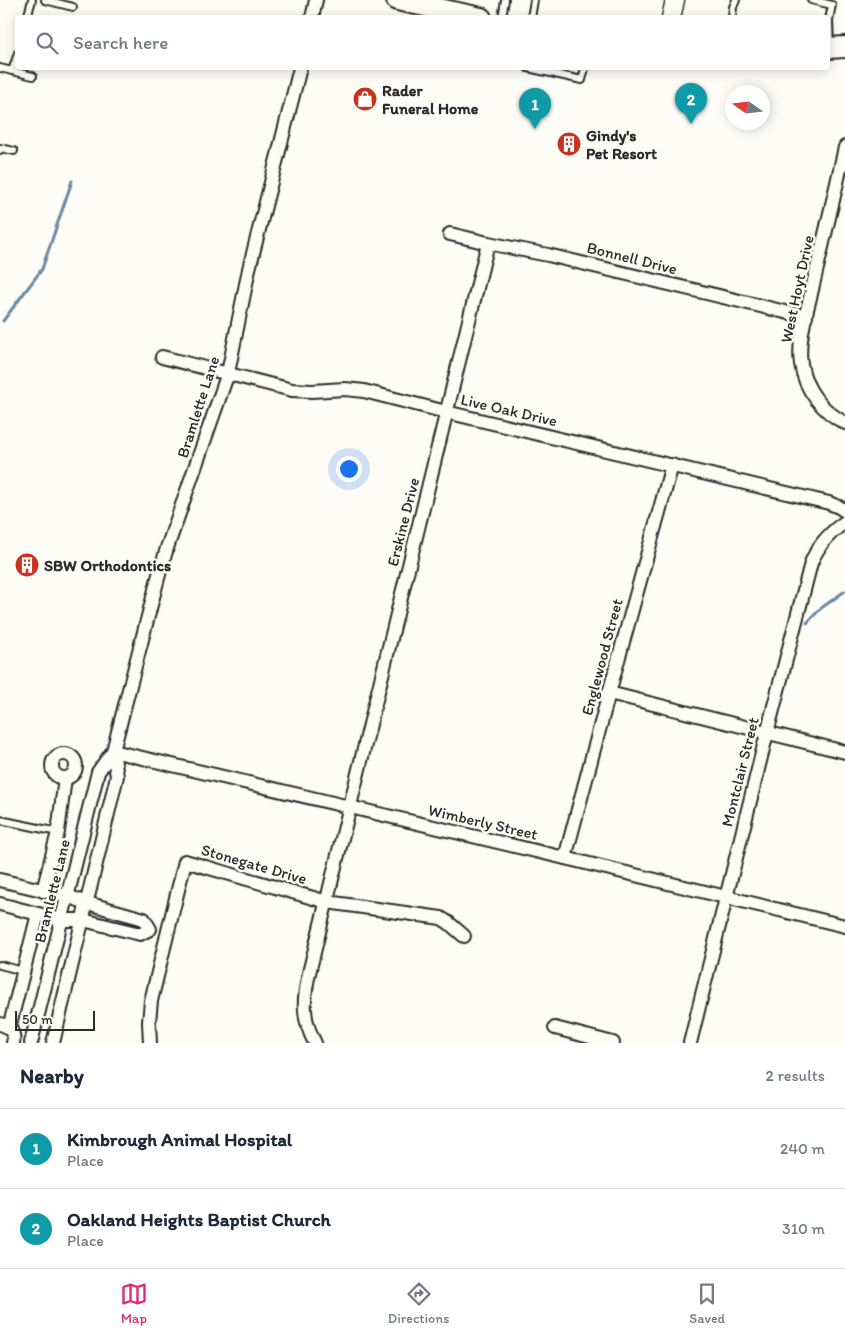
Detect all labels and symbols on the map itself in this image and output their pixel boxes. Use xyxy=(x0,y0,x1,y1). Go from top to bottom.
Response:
place label: Rader Funeral Home xyxy=(382,81,479,118)
pin: 2 xyxy=(675,83,707,124)
north arrow xyxy=(725,85,770,130)
shop icon: Rader Funeral Home xyxy=(352,86,378,112)
pin: 1 xyxy=(519,88,551,129)
place label: Gindy's Pet Resort xyxy=(586,126,657,163)
building icon: Gindy's Pet Resort xyxy=(556,131,582,157)
street label: West Hoyt Drive xyxy=(776,233,818,345)
street label: Bonnell Drive xyxy=(585,238,679,278)
street label: Bramlette Lane xyxy=(173,354,223,460)
street label: Live Oak Drive xyxy=(459,390,559,430)
your location xyxy=(336,456,362,482)
street label: Erskine Drive xyxy=(383,476,423,568)
building icon: SBW Orthodontics xyxy=(14,552,40,578)
place label: SBW Orthodontics xyxy=(44,556,171,575)
street label: Englewood Street xyxy=(577,597,627,717)
street label: Montclair Street xyxy=(717,715,763,829)
street label: Wimberly Street xyxy=(426,800,540,844)
street label: Bramlette Lane xyxy=(30,837,74,945)
street label: Stonegate Drive xyxy=(199,840,309,888)
scale bar xyxy=(15,1008,95,1031)

